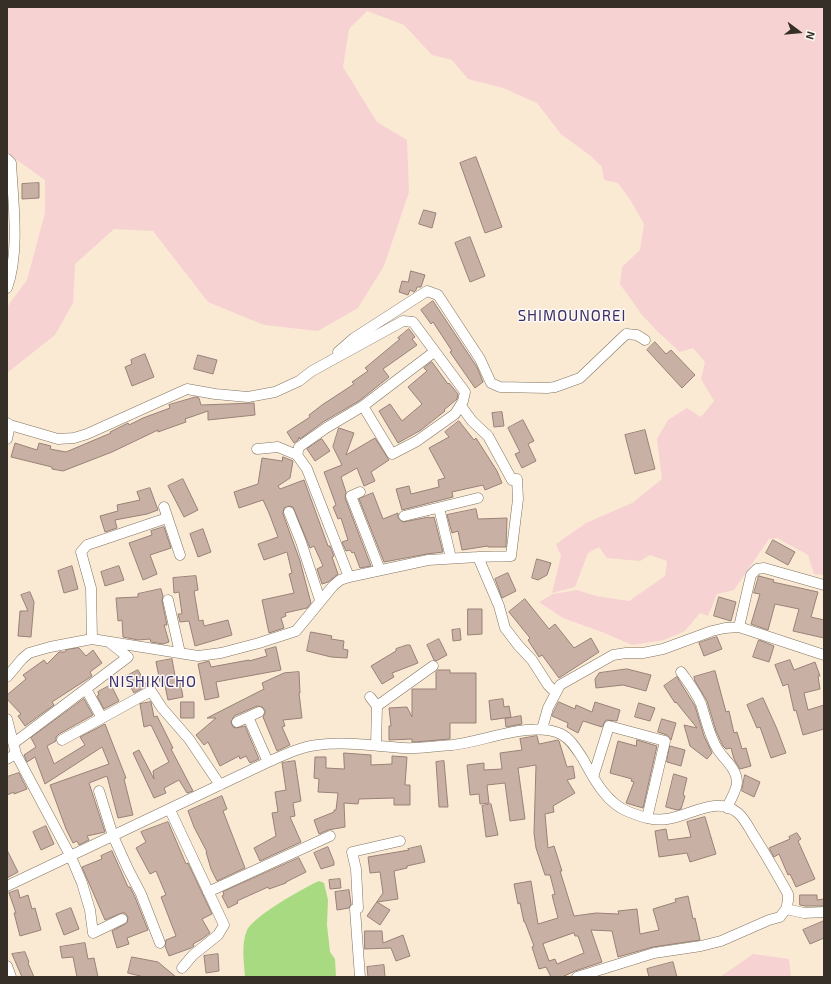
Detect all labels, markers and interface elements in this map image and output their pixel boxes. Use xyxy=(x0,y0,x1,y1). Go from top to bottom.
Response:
north arrow xyxy=(779,12,819,52)
text: N xyxy=(804,30,818,41)
district label: SHIMOUNOREI xyxy=(518,307,626,325)
district label: NISHIKICHO xyxy=(109,673,197,691)

